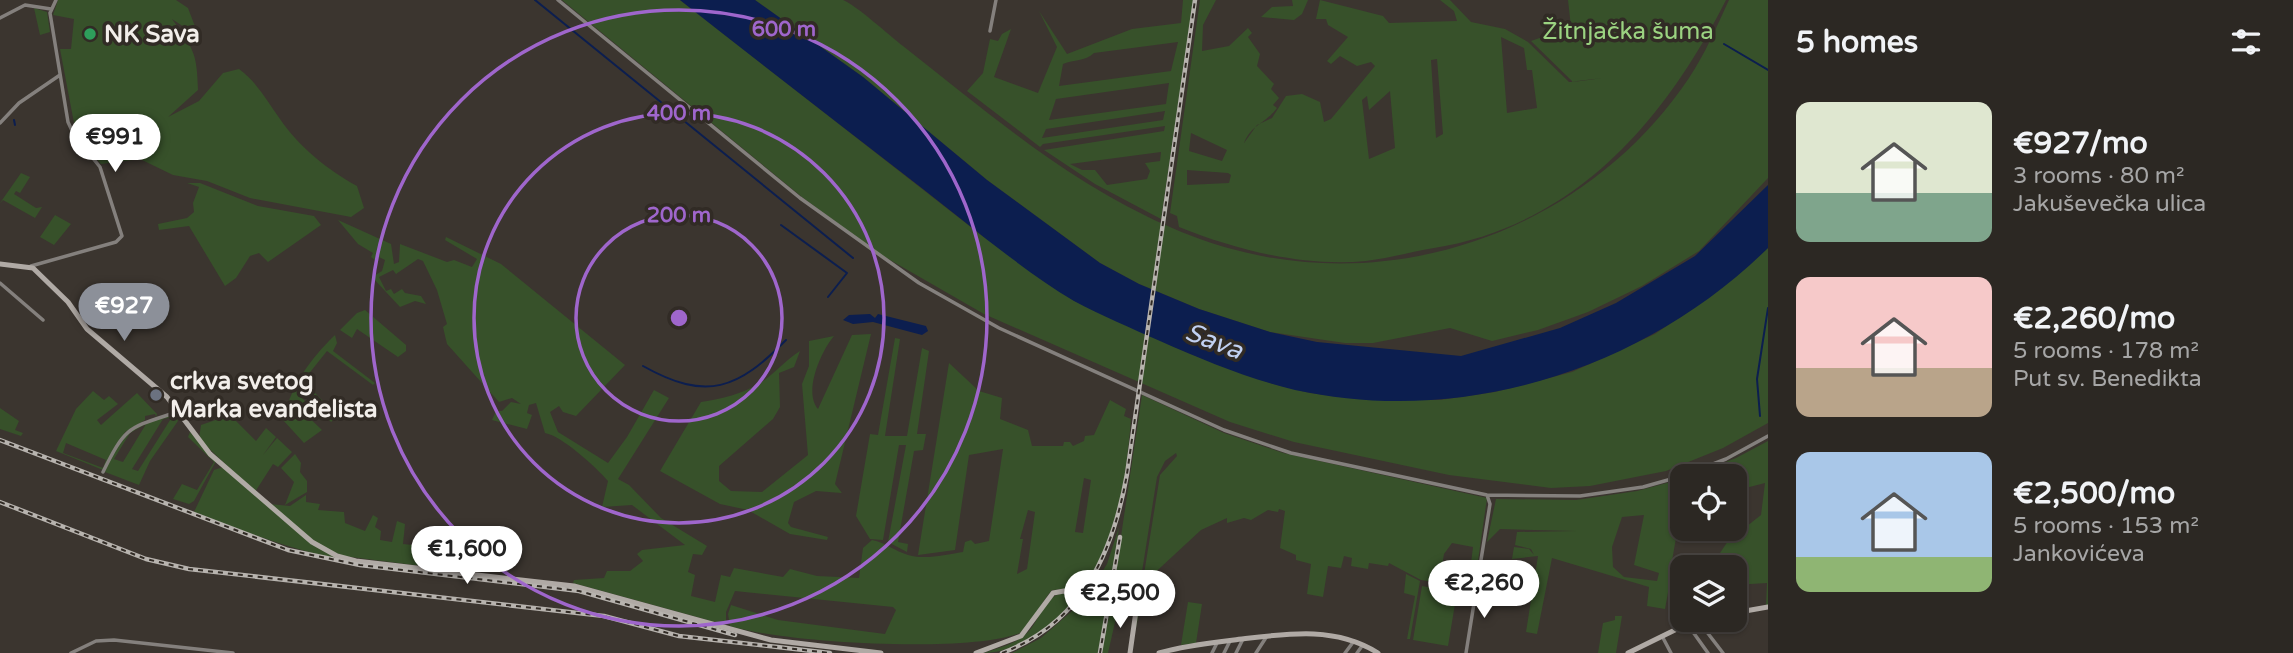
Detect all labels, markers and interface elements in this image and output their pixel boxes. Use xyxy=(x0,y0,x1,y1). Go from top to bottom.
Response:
text: 600 m xyxy=(752,17,816,42)
park label: Žitnjačka šuma xyxy=(1542,17,1714,46)
place label: NK Sava xyxy=(104,20,200,49)
icon: filters xyxy=(2227,23,2265,61)
text: 5 homes xyxy=(1796,24,1918,61)
marker: NK Sava xyxy=(82,26,98,42)
text: 400 m xyxy=(647,101,711,126)
pin: €991 xyxy=(74,114,156,174)
text: €991 xyxy=(85,123,145,151)
text: €927/mo xyxy=(2013,125,2148,162)
icon: home xyxy=(1852,130,1936,214)
text: 3 rooms · 80 m² xyxy=(2013,162,2184,190)
text: Jakuševečka ulica xyxy=(2013,190,2206,218)
text: 200 m xyxy=(647,203,711,228)
pin: €927 xyxy=(83,284,165,343)
text: €927 xyxy=(94,292,154,320)
text: €2,260/mo xyxy=(2013,300,2175,337)
icon: home xyxy=(1852,305,1936,389)
centre of rings xyxy=(667,306,691,330)
water label: Sava xyxy=(1181,316,1248,366)
text: 5 rooms · 178 m² xyxy=(2013,337,2199,365)
text: Put sv. Benedikta xyxy=(2013,365,2202,393)
place label: crkva svetog Marka evanđelista xyxy=(170,367,377,424)
marker: crkva svetog Marka evanđelista xyxy=(148,387,164,403)
map controls xyxy=(1670,464,1747,632)
button: locate xyxy=(1670,464,1747,541)
text: €2,500/mo xyxy=(2013,475,2175,512)
icon: home xyxy=(1852,480,1936,564)
text: 5 rooms · 153 m² xyxy=(2013,512,2199,540)
pin: €1,600 xyxy=(410,526,524,586)
text: €1,600 xyxy=(427,535,507,563)
text: Jankovićeva xyxy=(2013,540,2145,568)
button: layers xyxy=(1670,555,1747,632)
pin: €2,260 xyxy=(1427,560,1541,620)
text: €2,260 xyxy=(1444,569,1524,597)
pin: €2,500 xyxy=(1063,570,1177,630)
text: €2,500 xyxy=(1080,579,1160,607)

